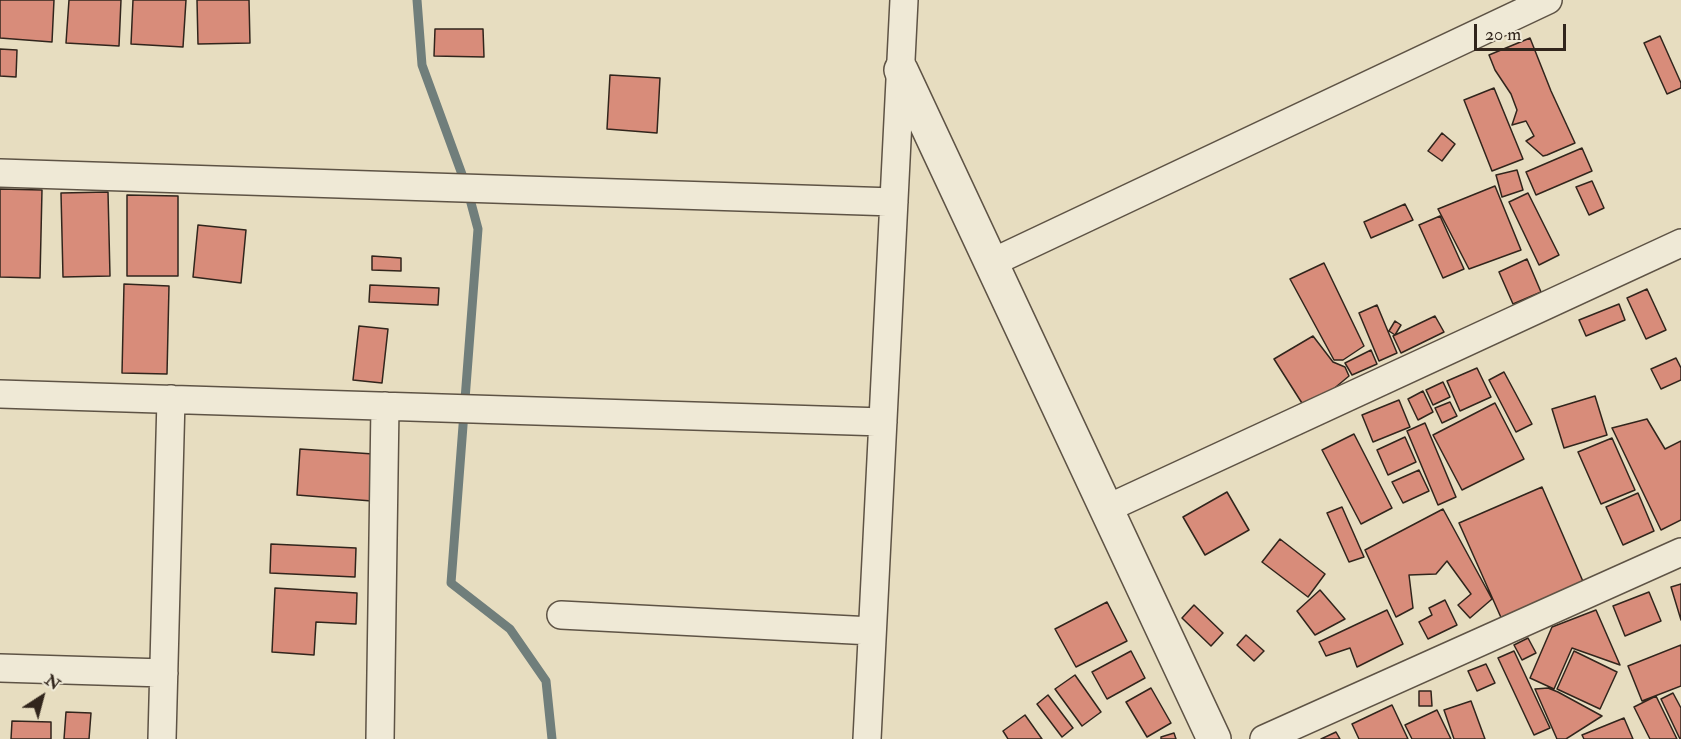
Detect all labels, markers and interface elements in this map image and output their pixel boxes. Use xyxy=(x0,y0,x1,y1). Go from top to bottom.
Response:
scale bar xyxy=(1477,12,1568,50)
text: 20 m xyxy=(1485,23,1521,46)
north arrow xyxy=(12,667,72,727)
text: N xyxy=(41,670,64,695)

